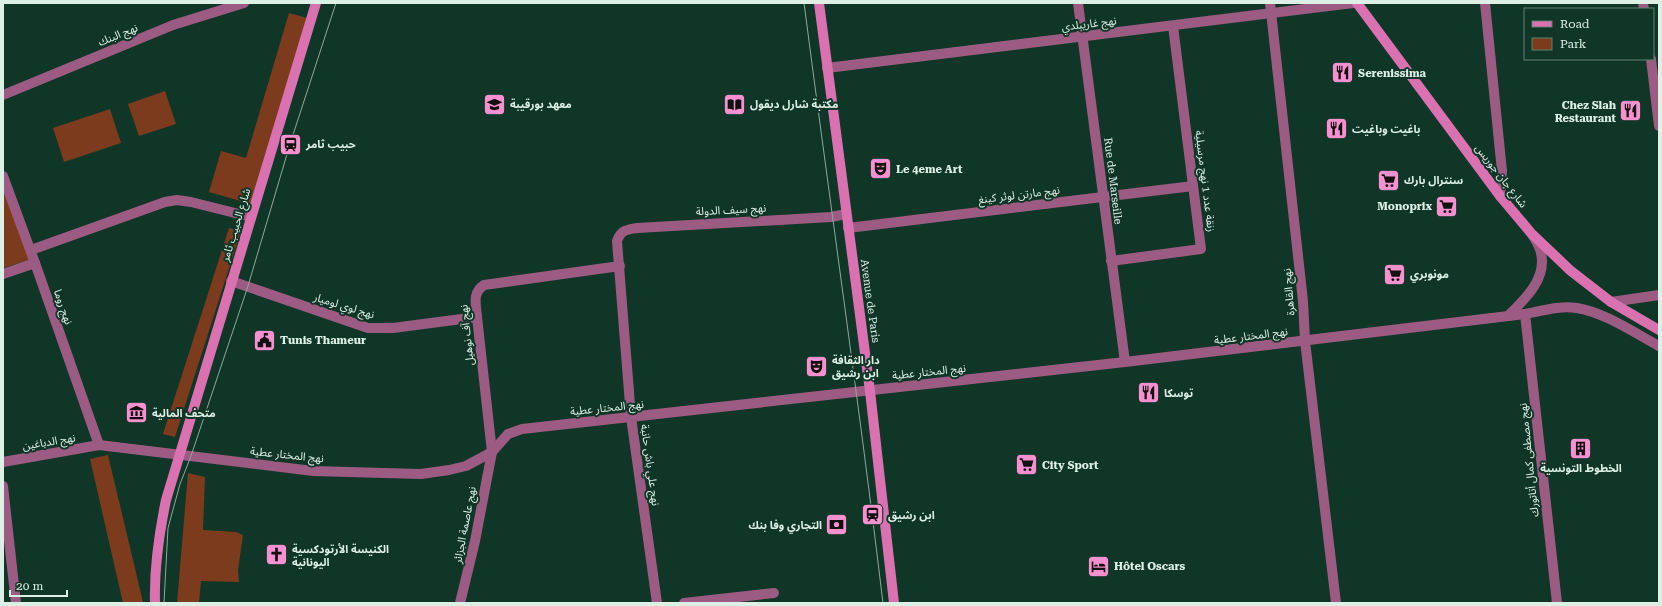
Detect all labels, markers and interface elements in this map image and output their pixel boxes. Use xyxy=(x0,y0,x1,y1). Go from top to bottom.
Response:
legend xyxy=(1524,8,1654,60)
street label: نهج غاريبلدي xyxy=(1061,14,1118,36)
text: Road xyxy=(1560,17,1590,31)
street label: نهج البنك xyxy=(96,21,140,50)
text: Park xyxy=(1560,37,1587,51)
restaurant icon: Serenissima xyxy=(1329,60,1355,86)
place label: Serenissima xyxy=(1358,67,1427,80)
school or university icon: معهد بورقيبة xyxy=(481,91,507,117)
library icon: مكتبة شارل ديقول xyxy=(722,91,748,117)
place label: معهد بورقيبة xyxy=(510,98,572,111)
place label: مكتبة شارل ديقول xyxy=(750,98,838,111)
restaurant icon: Chez Slah Restaurant xyxy=(1618,98,1644,124)
place label: Chez Slah Restaurant xyxy=(1555,99,1617,125)
restaurant icon: باغيت وباغيت xyxy=(1323,116,1349,142)
place label: باغيت وباغيت xyxy=(1352,123,1421,136)
street label: زنقة عدد 1 نهج مرسيلية xyxy=(1191,129,1218,233)
station icon: حبيب ثامر xyxy=(277,131,303,157)
street label: Rue de Marseille xyxy=(1101,137,1125,225)
place label: حبيب ثامر xyxy=(305,138,356,151)
street label: شارع جان جوريس xyxy=(1471,142,1530,211)
theatre icon: Le 4eme Art xyxy=(868,156,894,182)
place label: Le 4eme Art xyxy=(896,163,963,176)
supermarket icon: سنترال بارك xyxy=(1376,167,1402,193)
place label: سنترال بارك xyxy=(1404,174,1463,187)
street label: نهج مارتن لوثر كينغ xyxy=(978,184,1061,207)
street label: شارع الحبيب ثامر xyxy=(218,186,254,264)
supermarket icon: Monoprix xyxy=(1434,193,1460,219)
place label: Monoprix xyxy=(1377,200,1432,213)
street label: نهج سيف الدولة xyxy=(695,202,767,219)
street label: Avenue de Paris xyxy=(858,258,882,344)
supermarket icon: مونوبري xyxy=(1381,261,1407,287)
street label: نهج القاهرة xyxy=(1280,268,1299,316)
place label: مونوبري xyxy=(1410,268,1449,283)
street label: نهج روما xyxy=(50,288,75,327)
street label: نهج لوي لوميار xyxy=(310,290,376,324)
street label: نهج آف نوهيل xyxy=(457,304,478,366)
street label: نهج المختار عطية xyxy=(1213,325,1289,348)
public building icon: Tunis Thameur xyxy=(252,327,278,353)
place label: Tunis Thameur xyxy=(280,334,366,347)
theatre icon: دار الثقافة ابن رشيق xyxy=(803,353,829,379)
place label: دار الثقافة ابن رشيق xyxy=(832,354,880,380)
street label: نهج المختار عطية xyxy=(891,362,967,383)
restaurant icon: توسكا xyxy=(1136,380,1162,406)
place label: توسكا xyxy=(1164,387,1193,400)
street label: نهج المختار عطية xyxy=(569,398,645,419)
museum icon: متحف المالية xyxy=(123,400,149,426)
street label: نهج مصطفى كمال أتاتورك xyxy=(1516,402,1542,518)
place label: متحف المالية xyxy=(152,407,216,420)
street label: نهج علي باش حانبة xyxy=(635,423,662,507)
street label: نهج الدباغين xyxy=(22,431,77,454)
building icon: الخطوط التونسية xyxy=(1568,435,1594,461)
street label: نهج المختار عطية xyxy=(249,445,325,466)
supermarket icon: City Sport xyxy=(1013,452,1039,478)
place label: City Sport xyxy=(1042,459,1099,472)
place label: الخطوط التونسية xyxy=(1540,462,1622,475)
street label: نهج عاصمة الجزائر xyxy=(451,485,480,566)
station icon: ابن رشيق xyxy=(859,502,885,528)
place label: ابن رشيق xyxy=(888,509,935,522)
bank icon: التجاري وفا بنك xyxy=(824,512,850,538)
place label: التجاري وفا بنك xyxy=(748,519,822,534)
church icon: الكنيسة الأرتودكسية اليونانية xyxy=(263,542,289,568)
place label: الكنيسة الأرتودكسية اليونانية xyxy=(292,543,389,569)
hotel icon: Hôtel Oscars xyxy=(1086,553,1112,579)
place label: Hôtel Oscars xyxy=(1114,560,1186,573)
scale bar xyxy=(10,572,67,598)
text: 20 m xyxy=(16,579,43,593)

